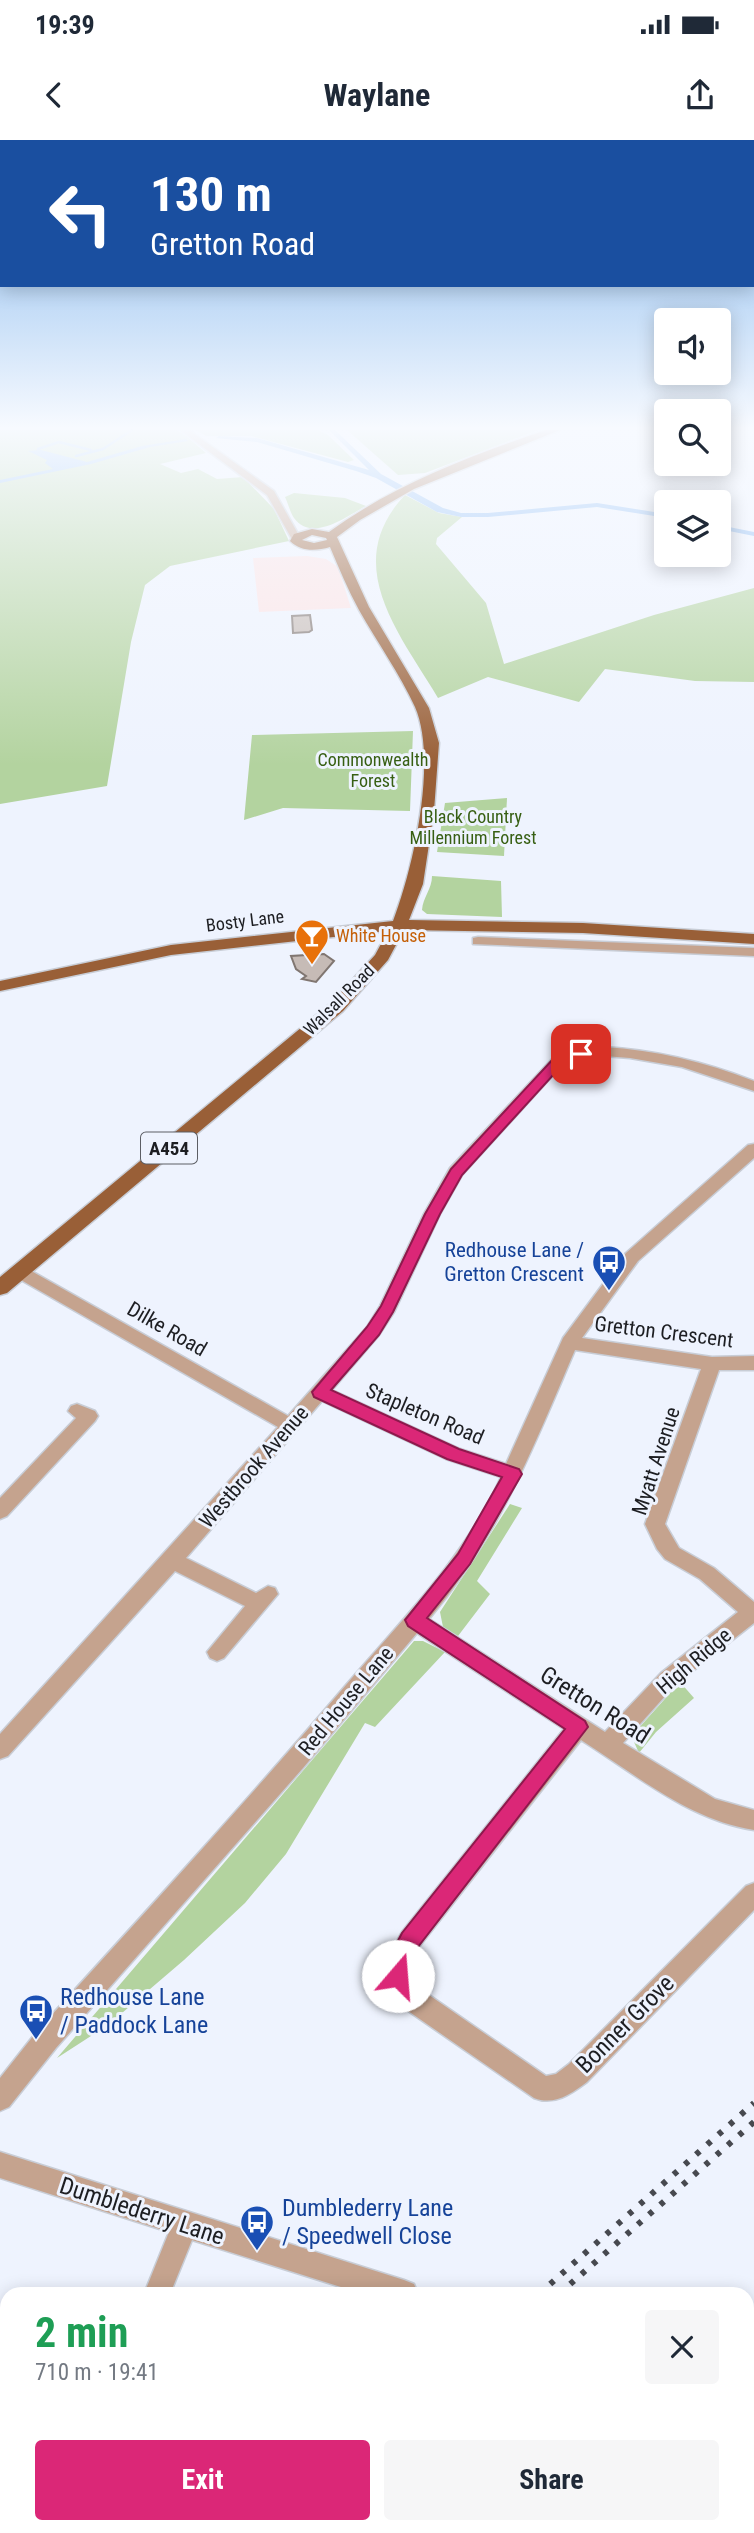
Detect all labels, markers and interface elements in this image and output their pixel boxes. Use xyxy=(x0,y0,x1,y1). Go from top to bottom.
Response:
text: 19:39 xyxy=(35,10,95,40)
icon: back xyxy=(35,76,73,114)
text: Waylane xyxy=(324,76,430,114)
icon: share xyxy=(681,76,719,114)
text: 130 m xyxy=(150,166,272,223)
icon: left xyxy=(35,168,126,259)
text: Gretton Road xyxy=(150,225,315,263)
map controls xyxy=(654,308,731,567)
button: sound xyxy=(654,308,731,385)
button: search xyxy=(654,399,731,476)
button: layers xyxy=(654,490,731,567)
park label: Commonwealth Forest xyxy=(317,749,429,791)
park label: Black Country Millennium Forest xyxy=(409,806,537,848)
street label: Bosty Lane xyxy=(205,905,285,936)
bar icon: White House xyxy=(293,917,331,966)
place label: White House xyxy=(336,925,426,946)
street label: Walsall Road xyxy=(299,960,378,1039)
pin xyxy=(551,1024,611,1084)
icon: arrive xyxy=(562,1035,600,1073)
road number: A454 xyxy=(141,1132,197,1164)
place label: Redhouse Lane / Gretton Crescent xyxy=(444,1238,584,1286)
bus stop icon: Redhouse Lane / Gretton Crescent xyxy=(590,1243,628,1292)
street label: Dilke Road xyxy=(123,1297,211,1361)
street label: Gretton Crescent xyxy=(593,1312,735,1352)
street label: Stapleton Road xyxy=(362,1378,488,1450)
street label: Westbrook Avenue xyxy=(195,1401,314,1533)
street label: Myatt Avenue xyxy=(627,1404,685,1518)
street label: High Ridge xyxy=(652,1623,736,1699)
street label: Red House Lane xyxy=(294,1642,398,1760)
street label: Gretton Road xyxy=(535,1660,655,1750)
position arrow xyxy=(361,1939,435,2013)
street label: Bonner Grove xyxy=(570,1969,680,2079)
place label: Redhouse Lane / Paddock Lane xyxy=(60,1983,208,2039)
bus stop icon: Redhouse Lane / Paddock Lane xyxy=(17,1992,55,2041)
street label: Dumblederry Lane xyxy=(56,2171,228,2251)
place label: Dumblederry Lane / Speedwell Close xyxy=(282,2194,453,2250)
bus stop icon: Dumblederry Lane / Speedwell Close xyxy=(238,2203,276,2252)
text: 2 min xyxy=(35,2308,128,2357)
button: close xyxy=(645,2310,719,2384)
text: 710 m · 19:41 xyxy=(35,2359,159,2386)
button: Exit xyxy=(35,2440,370,2520)
button: Share xyxy=(384,2440,719,2520)

